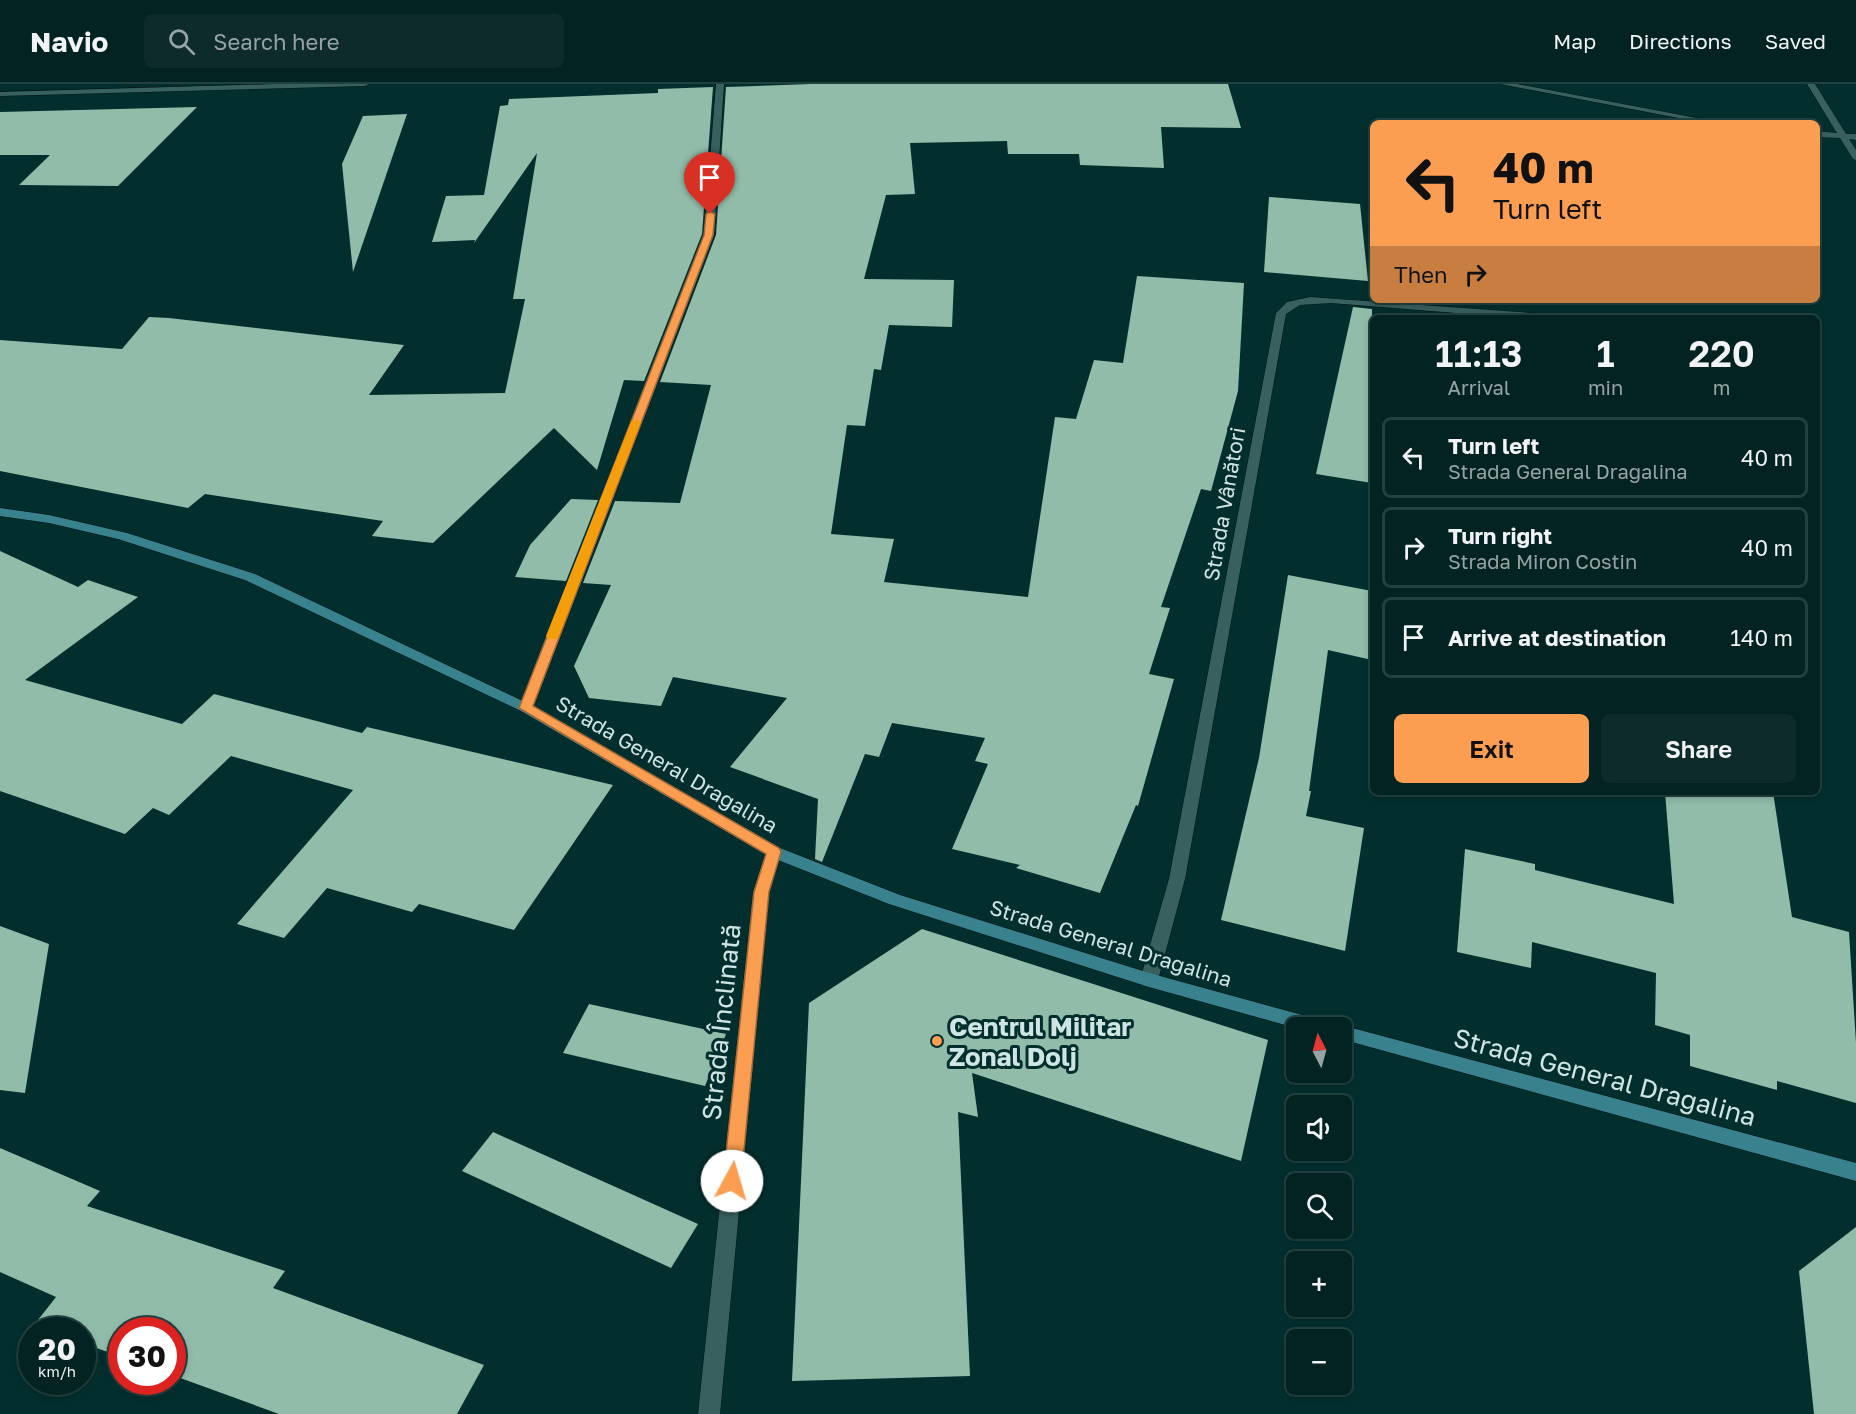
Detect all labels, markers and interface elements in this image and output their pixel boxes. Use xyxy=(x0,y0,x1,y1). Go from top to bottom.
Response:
search box xyxy=(144,14,564,68)
text: Navio xyxy=(30,25,108,58)
icon: search xyxy=(165,25,198,58)
text: Search here xyxy=(213,28,339,55)
text: Map xyxy=(1553,28,1596,54)
text: Directions xyxy=(1629,28,1732,54)
text: Saved xyxy=(1765,28,1826,54)
text: 40 m xyxy=(1493,142,1594,192)
icon: left xyxy=(1394,144,1472,222)
pin xyxy=(684,152,735,214)
icon: arrive xyxy=(693,161,726,194)
text: Turn left xyxy=(1493,193,1602,225)
icon: right xyxy=(1459,258,1492,291)
text: Then xyxy=(1394,261,1447,288)
text: 11:13 xyxy=(1435,332,1523,375)
text: 1 xyxy=(1597,332,1615,375)
text: 220 xyxy=(1689,332,1755,375)
text: Arrival xyxy=(1448,375,1510,399)
text: min xyxy=(1588,375,1623,399)
text: m xyxy=(1713,375,1730,399)
street label: Strada Vânători xyxy=(1198,425,1250,583)
text: Turn left xyxy=(1448,432,1539,459)
icon: left xyxy=(1397,441,1430,474)
text: 40 m xyxy=(1741,444,1793,471)
text: Strada General Dragalina xyxy=(1448,459,1688,483)
text: Turn right xyxy=(1448,522,1552,549)
icon: right xyxy=(1397,531,1430,564)
text: 40 m xyxy=(1741,534,1793,561)
text: Strada Miron Costin xyxy=(1448,549,1637,573)
icon: arrive xyxy=(1397,621,1430,654)
text: Arrive at destination xyxy=(1448,624,1666,651)
text: 140 m xyxy=(1730,624,1793,651)
street label: Strada General Dragalina xyxy=(552,690,782,838)
button: Exit xyxy=(1394,714,1589,783)
button: Share xyxy=(1601,714,1796,783)
street label: Strada General Dragalina xyxy=(987,894,1235,992)
street label: Strada Înclinată xyxy=(695,922,747,1122)
place label: Centrul Militar Zonal Dolj xyxy=(949,1011,1131,1072)
north arrow xyxy=(1286,1017,1352,1083)
map controls xyxy=(1286,1017,1352,1395)
street label: Strada General Dragalina xyxy=(1451,1022,1759,1132)
marker: Centrul Militar Zonal Dolj xyxy=(930,1034,944,1048)
button: sound xyxy=(1286,1095,1352,1161)
position arrow xyxy=(700,1149,764,1213)
button: search xyxy=(1286,1173,1352,1239)
button: + xyxy=(1286,1251,1352,1317)
speed limit sign: 30 xyxy=(108,1317,186,1395)
button: − xyxy=(1286,1329,1352,1395)
text: 20 xyxy=(38,1331,76,1367)
text: km/h xyxy=(38,1362,76,1380)

